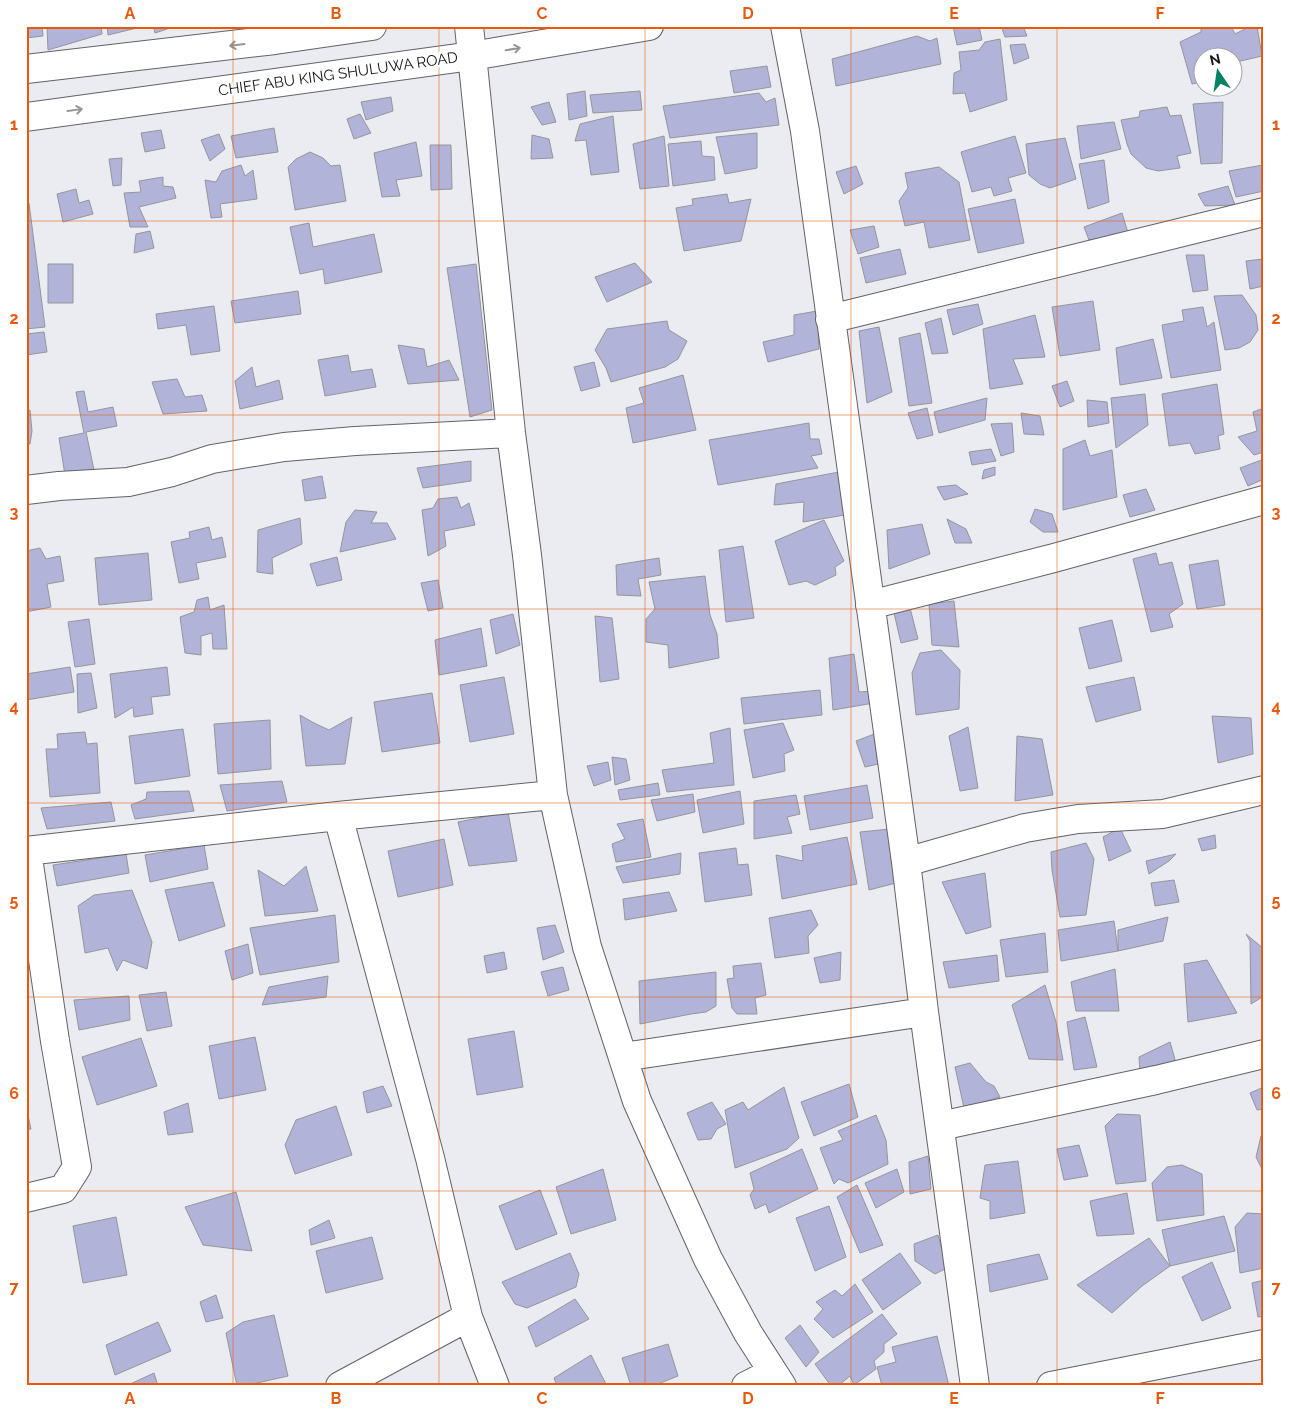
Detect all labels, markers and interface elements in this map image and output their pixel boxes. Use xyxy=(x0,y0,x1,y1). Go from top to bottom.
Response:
text: A xyxy=(125,4,136,23)
text: B xyxy=(331,4,342,23)
text: C xyxy=(537,4,548,23)
text: D xyxy=(742,4,754,23)
text: E xyxy=(949,4,959,23)
text: F xyxy=(1155,4,1165,23)
one-way arrow xyxy=(230,40,246,50)
one-way arrow xyxy=(504,44,520,54)
street label: CHIEF ABU KING SHULUWA ROAD xyxy=(217,48,459,100)
north arrow xyxy=(1192,48,1242,98)
text: N xyxy=(1208,50,1222,68)
one-way arrow xyxy=(66,105,82,115)
text: 1 xyxy=(10,115,18,134)
text: 1 xyxy=(1272,115,1280,134)
text: 2 xyxy=(9,309,19,328)
text: 2 xyxy=(1271,309,1281,328)
text: 3 xyxy=(10,503,19,522)
text: 3 xyxy=(1272,503,1281,522)
text: 4 xyxy=(9,697,19,716)
text: 4 xyxy=(1271,697,1281,716)
text: 5 xyxy=(10,891,19,910)
text: 5 xyxy=(1272,891,1281,910)
text: 6 xyxy=(9,1084,19,1103)
text: 6 xyxy=(1271,1084,1281,1103)
text: 7 xyxy=(10,1278,19,1297)
text: 7 xyxy=(1272,1278,1281,1297)
text: A xyxy=(125,1389,136,1408)
text: B xyxy=(331,1389,342,1408)
text: C xyxy=(537,1389,548,1408)
text: D xyxy=(742,1389,754,1408)
text: E xyxy=(949,1389,959,1408)
text: F xyxy=(1155,1389,1165,1408)

